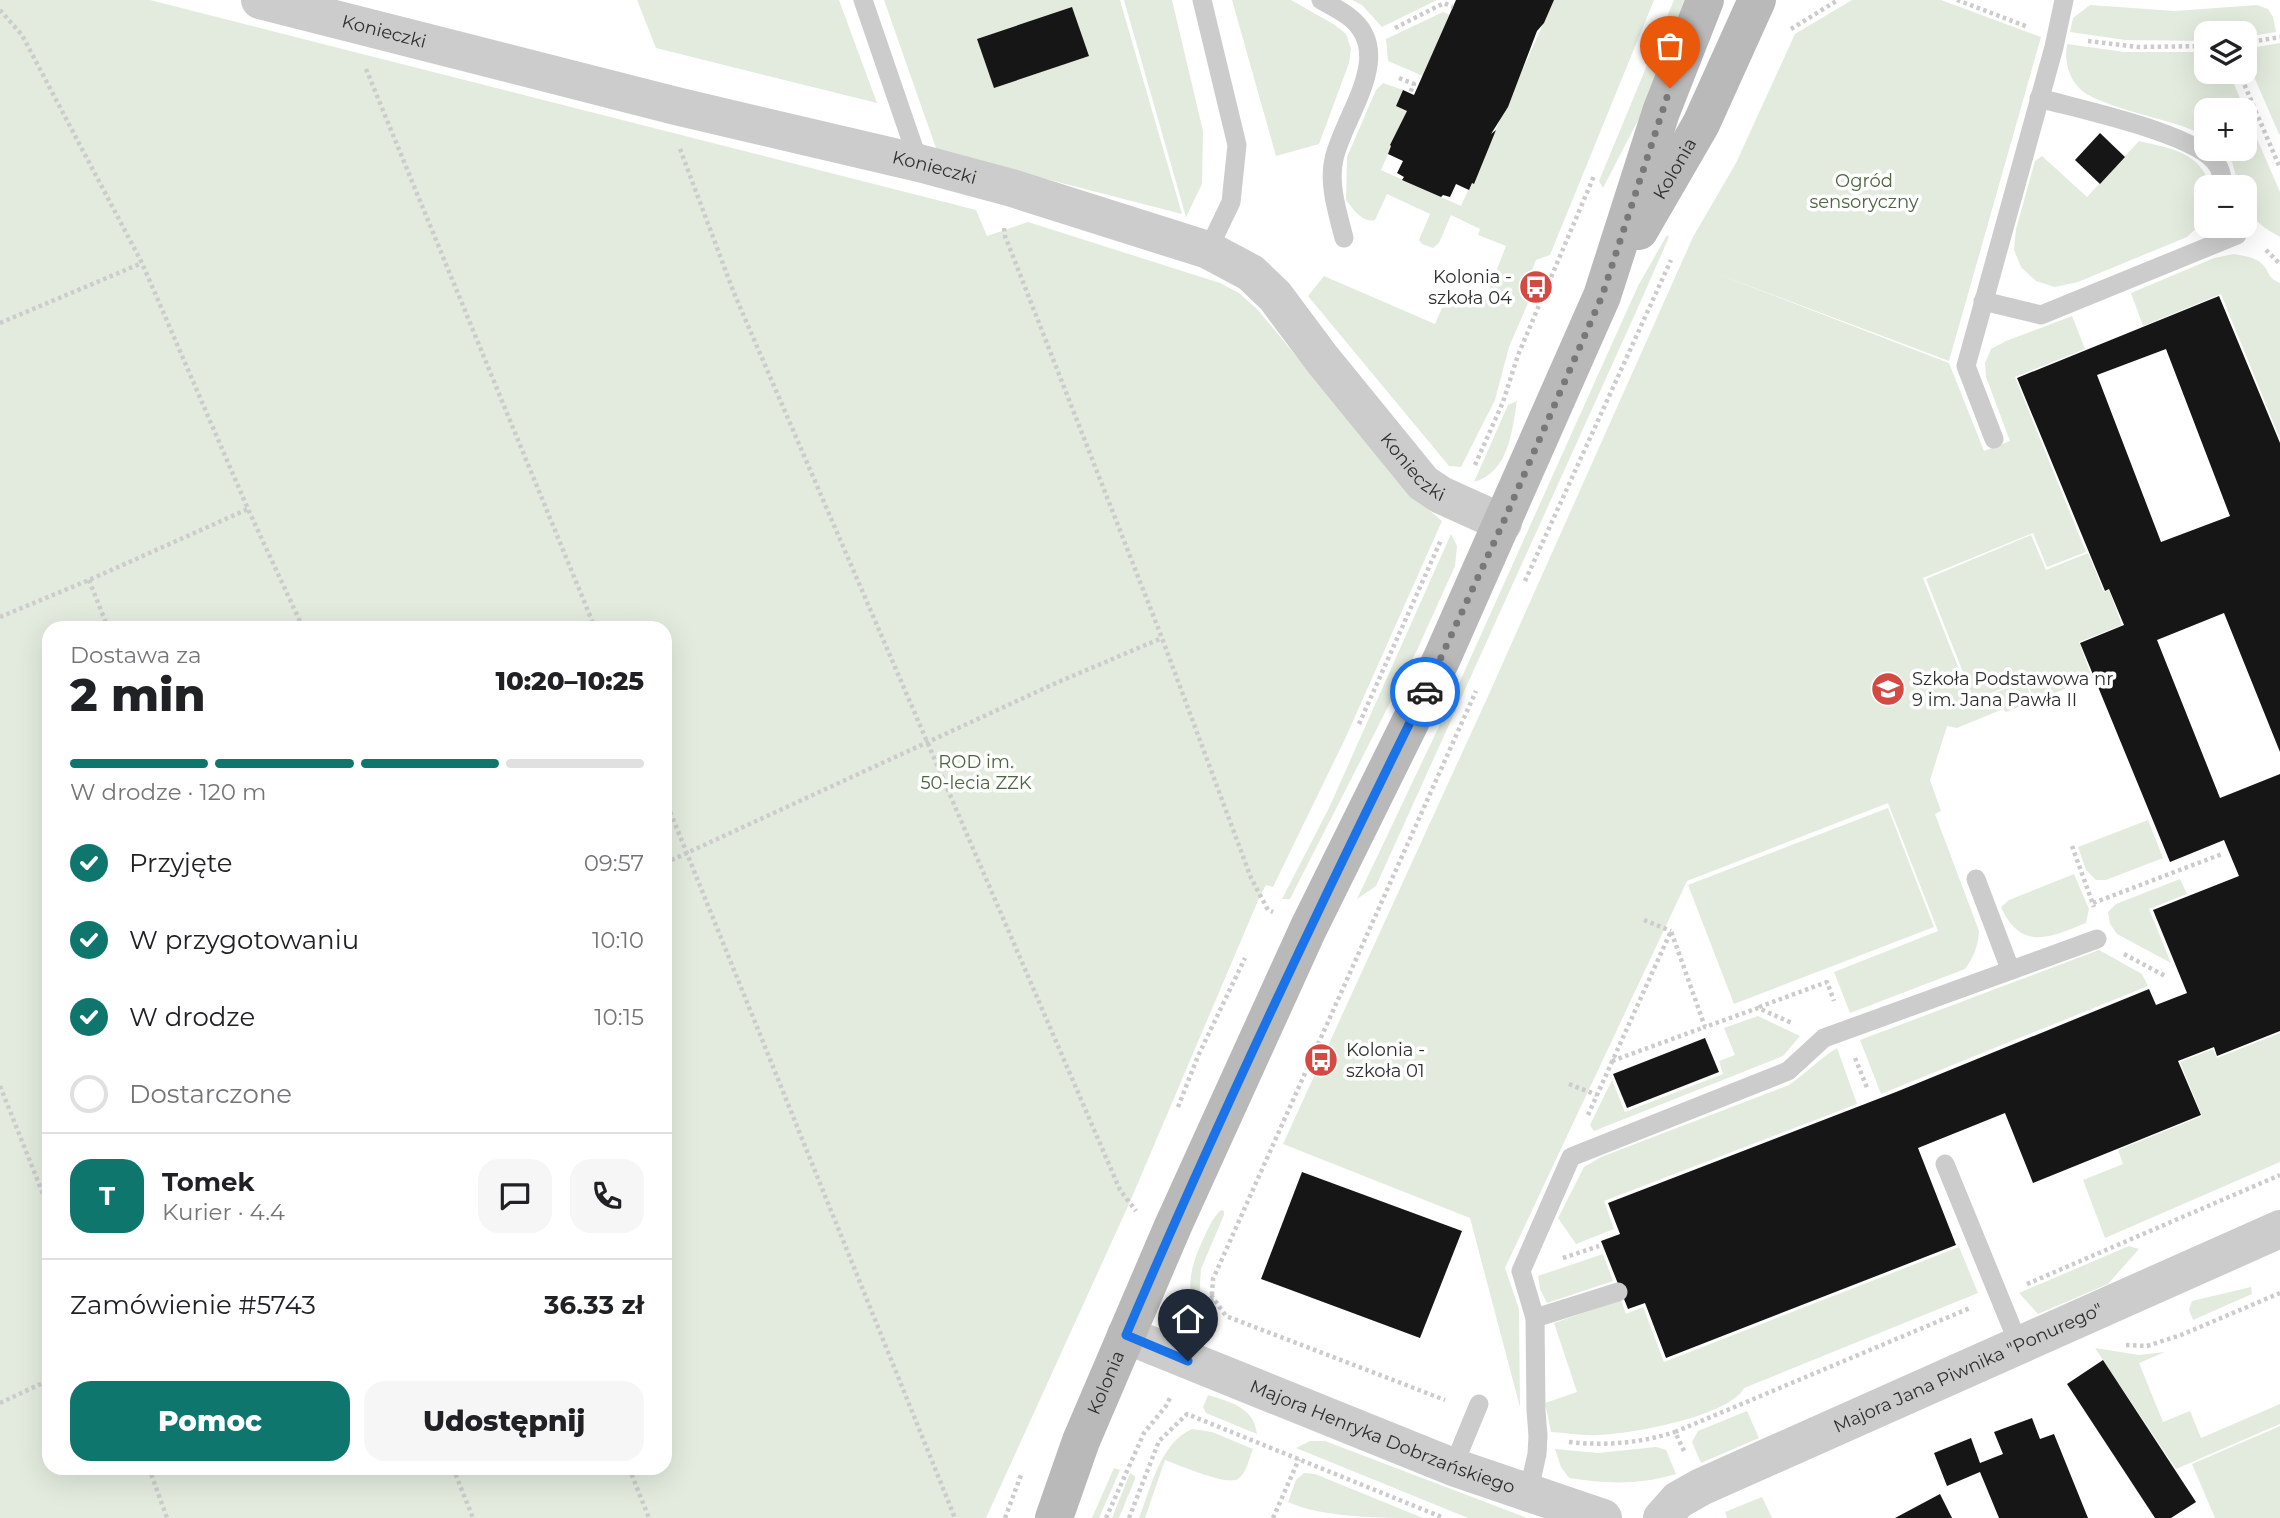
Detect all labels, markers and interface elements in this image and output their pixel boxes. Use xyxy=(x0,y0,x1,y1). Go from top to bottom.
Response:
street label: Konieczki xyxy=(339,10,429,53)
pin xyxy=(1640,16,1700,88)
map controls xyxy=(2194,21,2257,238)
button: layers xyxy=(2194,21,2257,84)
icon: bag xyxy=(1651,27,1689,65)
button: + xyxy=(2194,98,2257,161)
street label: Kolonia xyxy=(1649,134,1702,203)
street label: Konieczki xyxy=(890,146,979,189)
park label: Ogród sensoryczny xyxy=(1809,170,1919,213)
button: − xyxy=(2194,175,2257,238)
place label: Kolonia - szkoła 04 xyxy=(1428,266,1512,309)
bus stop icon: Kolonia - szkoła 04 xyxy=(1517,268,1555,306)
street label: Konieczki xyxy=(1376,428,1448,506)
text: Dostawa za xyxy=(70,641,202,669)
courier xyxy=(1390,657,1460,727)
text: 10:20–10:25 xyxy=(495,665,644,697)
text: 2 min xyxy=(70,666,205,723)
place label: Szkoła Podstawowa nr 9 im. Jana Pawła II xyxy=(1912,668,2113,711)
school or university icon: Szkoła Podstawowa nr 9 im. Jana Pawła II xyxy=(1869,670,1907,708)
icon: car xyxy=(1406,673,1444,711)
park label: ROD im. 50-lecia ZZK xyxy=(920,751,1032,794)
text: W drodze · 120 m xyxy=(70,778,266,806)
icon: check xyxy=(70,844,108,882)
text: Przyjęte xyxy=(129,847,232,879)
text: 09:57 xyxy=(584,849,644,877)
icon: check xyxy=(70,921,108,959)
text: W przygotowaniu xyxy=(129,924,359,956)
text: 10:10 xyxy=(592,926,644,954)
icon: check xyxy=(70,998,108,1036)
text: W drodze xyxy=(129,1001,255,1033)
text: 10:15 xyxy=(594,1003,644,1031)
place label: Kolonia - szkoła 01 xyxy=(1346,1039,1425,1082)
bus stop icon: Kolonia - szkoła 01 xyxy=(1302,1041,1340,1079)
text: Dostarczone xyxy=(129,1078,292,1110)
button: chat xyxy=(478,1159,552,1233)
button: phone xyxy=(570,1159,644,1233)
text: Tomek xyxy=(162,1166,254,1198)
text: T xyxy=(99,1180,115,1212)
text: Kurier · 4.4 xyxy=(162,1198,285,1226)
text: Zamówienie #5743 xyxy=(70,1289,316,1321)
text: 36.33 zł xyxy=(544,1289,644,1321)
pin xyxy=(1158,1289,1218,1361)
street label: Majora Jana Piwnika "Ponurego" xyxy=(1830,1298,2106,1438)
icon: home xyxy=(1169,1300,1207,1338)
street label: Kolonia xyxy=(1083,1347,1129,1418)
street label: Majora Henryka Dobrzańskiego xyxy=(1247,1375,1518,1498)
button: Pomoc xyxy=(70,1381,350,1461)
button: Udostępnij xyxy=(364,1381,644,1461)

